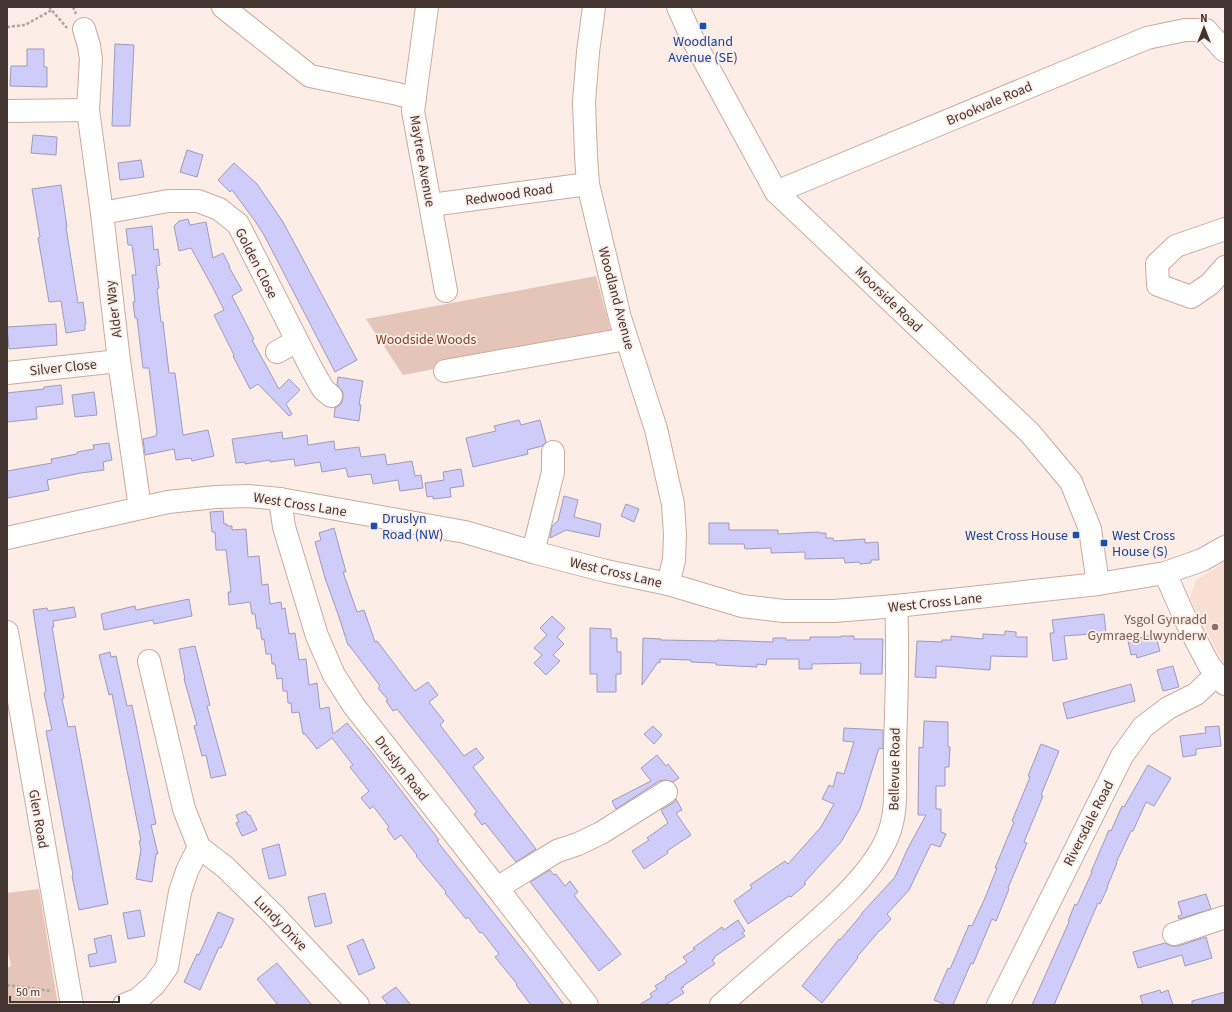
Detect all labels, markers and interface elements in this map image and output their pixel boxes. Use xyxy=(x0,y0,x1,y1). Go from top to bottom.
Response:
north arrow xyxy=(1184,8,1224,48)
text: N xyxy=(1200,11,1208,26)
marker: Woodland Avenue (SE) xyxy=(698,21,708,31)
place label: Woodland Avenue (SE) xyxy=(668,32,738,68)
street label: Brookvale Road xyxy=(943,77,1036,131)
street label: Maytree Avenue xyxy=(404,114,440,209)
street label: Redwood Road xyxy=(464,179,554,211)
street label: Golden Close xyxy=(230,225,282,302)
street label: Woodland Avenue xyxy=(593,244,639,352)
street label: Moorside Road xyxy=(850,262,927,337)
street label: Alder Way xyxy=(100,278,127,339)
park label: Woodside Woods xyxy=(376,330,476,350)
street label: Silver Close xyxy=(28,355,98,381)
street label: West Cross Lane xyxy=(252,488,348,522)
place label: Druslyn Road (NW) xyxy=(382,509,443,545)
marker: Druslyn Road (NW) xyxy=(369,521,379,531)
place label: West Cross House xyxy=(965,526,1068,546)
place label: West Cross House (S) xyxy=(1112,526,1175,562)
marker: West Cross House xyxy=(1071,530,1081,540)
marker: West Cross House (S) xyxy=(1099,538,1109,548)
street label: West Cross Lane xyxy=(568,553,664,593)
street label: West Cross Lane xyxy=(887,588,983,618)
place label: Ysgol Gynradd Gymraeg Llwynderw xyxy=(1087,610,1207,646)
marker: Ysgol Gynradd Gymraeg Llwynderw xyxy=(1210,622,1220,632)
street label: Bellevue Road xyxy=(884,727,906,811)
street label: Druslyn Road xyxy=(369,732,433,805)
street label: Riversdale Road xyxy=(1059,777,1119,870)
street label: Glen Road xyxy=(23,788,53,850)
street label: Lundy Drive xyxy=(249,892,312,956)
scale bar xyxy=(10,978,119,1004)
text: 50 m xyxy=(16,984,40,1001)

